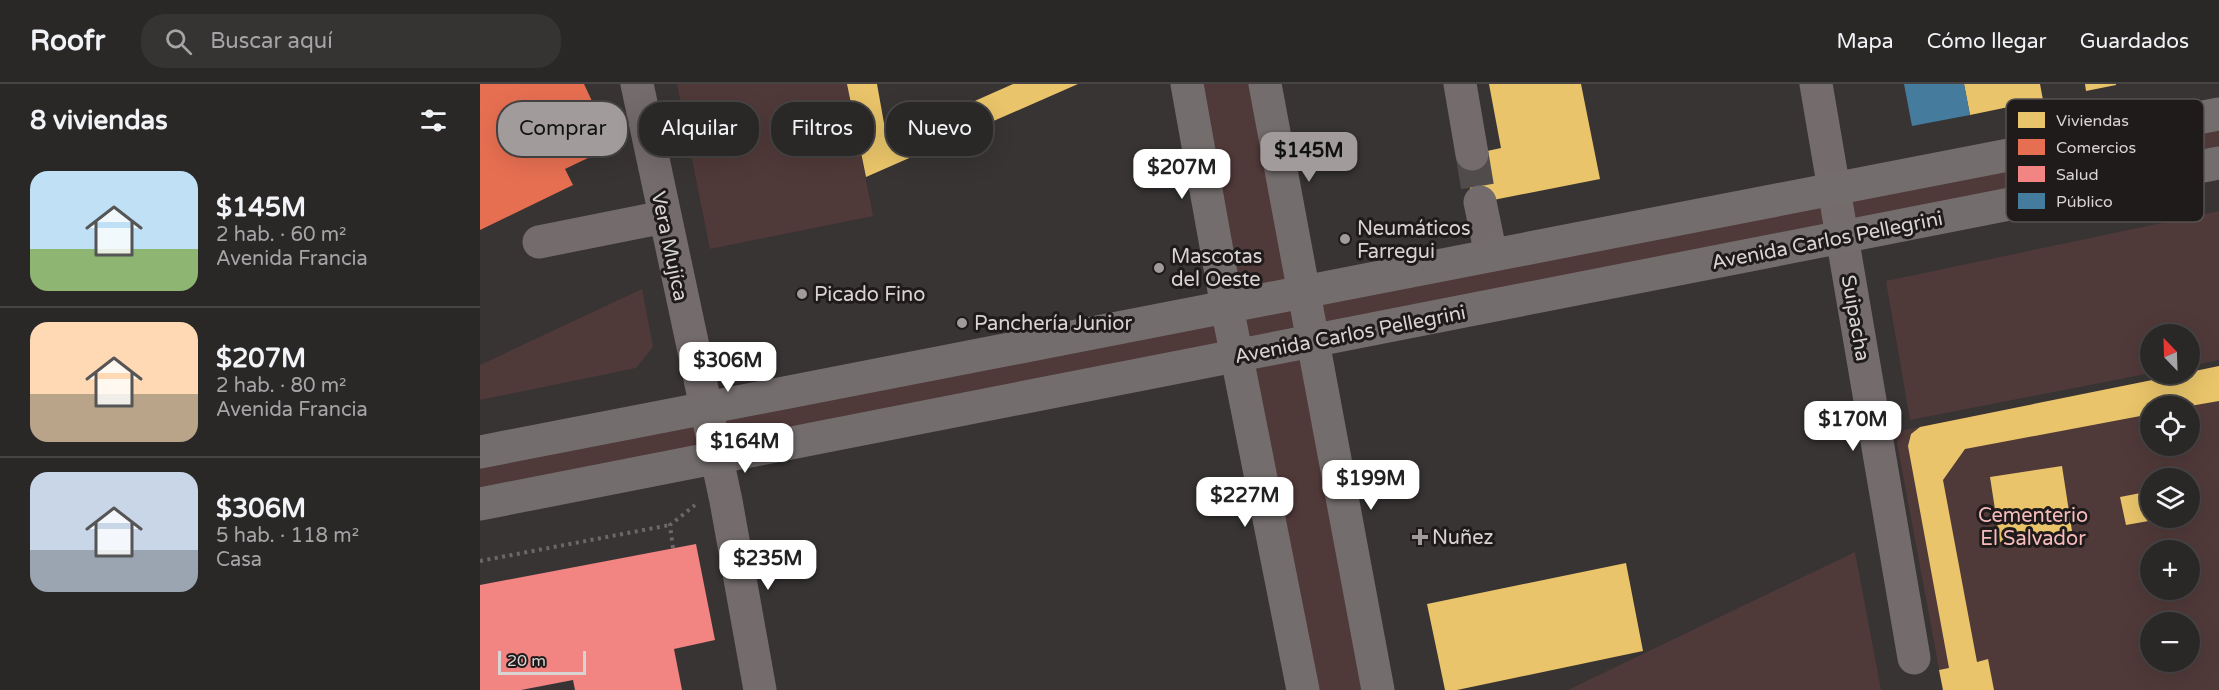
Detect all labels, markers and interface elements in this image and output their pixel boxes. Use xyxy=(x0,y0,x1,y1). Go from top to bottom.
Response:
search box xyxy=(141,14,561,68)
text: Roofr xyxy=(30,24,105,58)
icon: search xyxy=(162,25,195,58)
text: Buscar aquí xyxy=(210,28,333,54)
text: Mapa xyxy=(1836,29,1894,54)
text: Cómo llegar xyxy=(1927,29,2047,54)
text: Guardados xyxy=(2080,29,2189,54)
legend xyxy=(2006,99,2204,222)
chip: Comprar xyxy=(498,102,627,156)
chip: Alquilar xyxy=(639,102,759,156)
chip: Filtros xyxy=(771,102,874,156)
chip: Nuevo xyxy=(886,102,993,156)
icon: filters xyxy=(417,104,450,137)
text: 8 viviendas xyxy=(30,105,168,136)
text: Viviendas xyxy=(2056,111,2129,131)
pin: $145M xyxy=(1267,132,1351,183)
text: Comercios xyxy=(2056,138,2136,158)
text: $145M xyxy=(1274,139,1344,163)
pin: $207M xyxy=(1140,149,1224,200)
text: $207M xyxy=(1147,156,1217,180)
text: Salud xyxy=(2056,165,2099,185)
street label: Vera Mujíca xyxy=(646,189,692,303)
text: $145M xyxy=(216,192,306,223)
text: Público xyxy=(2056,192,2113,212)
icon: home xyxy=(78,195,150,267)
street label: Avenida Carlos Pellegrini xyxy=(1709,207,1945,275)
place label: Neumáticos Farregui xyxy=(1357,217,1471,264)
text: 2 hab. · 60 m² xyxy=(216,223,346,247)
marker: Neumáticos Farregui xyxy=(1338,232,1352,246)
place label: Mascotas del Oeste xyxy=(1171,245,1262,292)
text: Avenida Francia xyxy=(216,247,368,271)
marker: Mascotas del Oeste xyxy=(1152,261,1166,275)
street label: Suipacha xyxy=(1836,273,1874,363)
place label: Picado Fino xyxy=(814,283,925,307)
marker: Picado Fino xyxy=(795,287,809,301)
street label: Avenida Carlos Pellegrini xyxy=(1232,301,1468,369)
place label: Panchería Junior xyxy=(974,312,1132,336)
marker: Panchería Junior xyxy=(955,316,969,330)
north arrow xyxy=(2140,324,2200,384)
map controls xyxy=(2140,324,2200,672)
pin: $306M xyxy=(686,342,770,393)
text: $207M xyxy=(216,343,306,374)
icon: home xyxy=(78,346,150,418)
text: $306M xyxy=(693,349,763,373)
text: 2 hab. · 80 m² xyxy=(216,374,346,398)
button: locate xyxy=(2140,396,2200,456)
text: Avenida Francia xyxy=(216,398,368,422)
pin: $170M xyxy=(1811,401,1895,452)
text: $170M xyxy=(1818,408,1888,432)
pin: $164M xyxy=(703,423,787,474)
text: $164M xyxy=(710,430,780,454)
pin: $199M xyxy=(1329,460,1413,511)
text: $199M xyxy=(1336,467,1406,491)
button: layers xyxy=(2140,468,2200,528)
pin: $227M xyxy=(1203,477,1287,528)
text: $227M xyxy=(1210,484,1280,508)
text: $306M xyxy=(216,493,306,524)
icon: home xyxy=(78,496,150,568)
park label: Cementerio El Salvador xyxy=(1978,504,2088,551)
text: 5 hab. · 118 m² xyxy=(216,524,359,548)
place label: Nuñez xyxy=(1432,526,1493,550)
marker: Nuñez xyxy=(1413,530,1427,544)
pin: $235M xyxy=(726,540,810,591)
button: + xyxy=(2140,540,2200,600)
text: $235M xyxy=(733,547,803,571)
text: Casa xyxy=(216,548,262,572)
button: − xyxy=(2140,612,2200,672)
scale bar xyxy=(498,648,586,676)
text: 20 m xyxy=(507,651,546,671)

